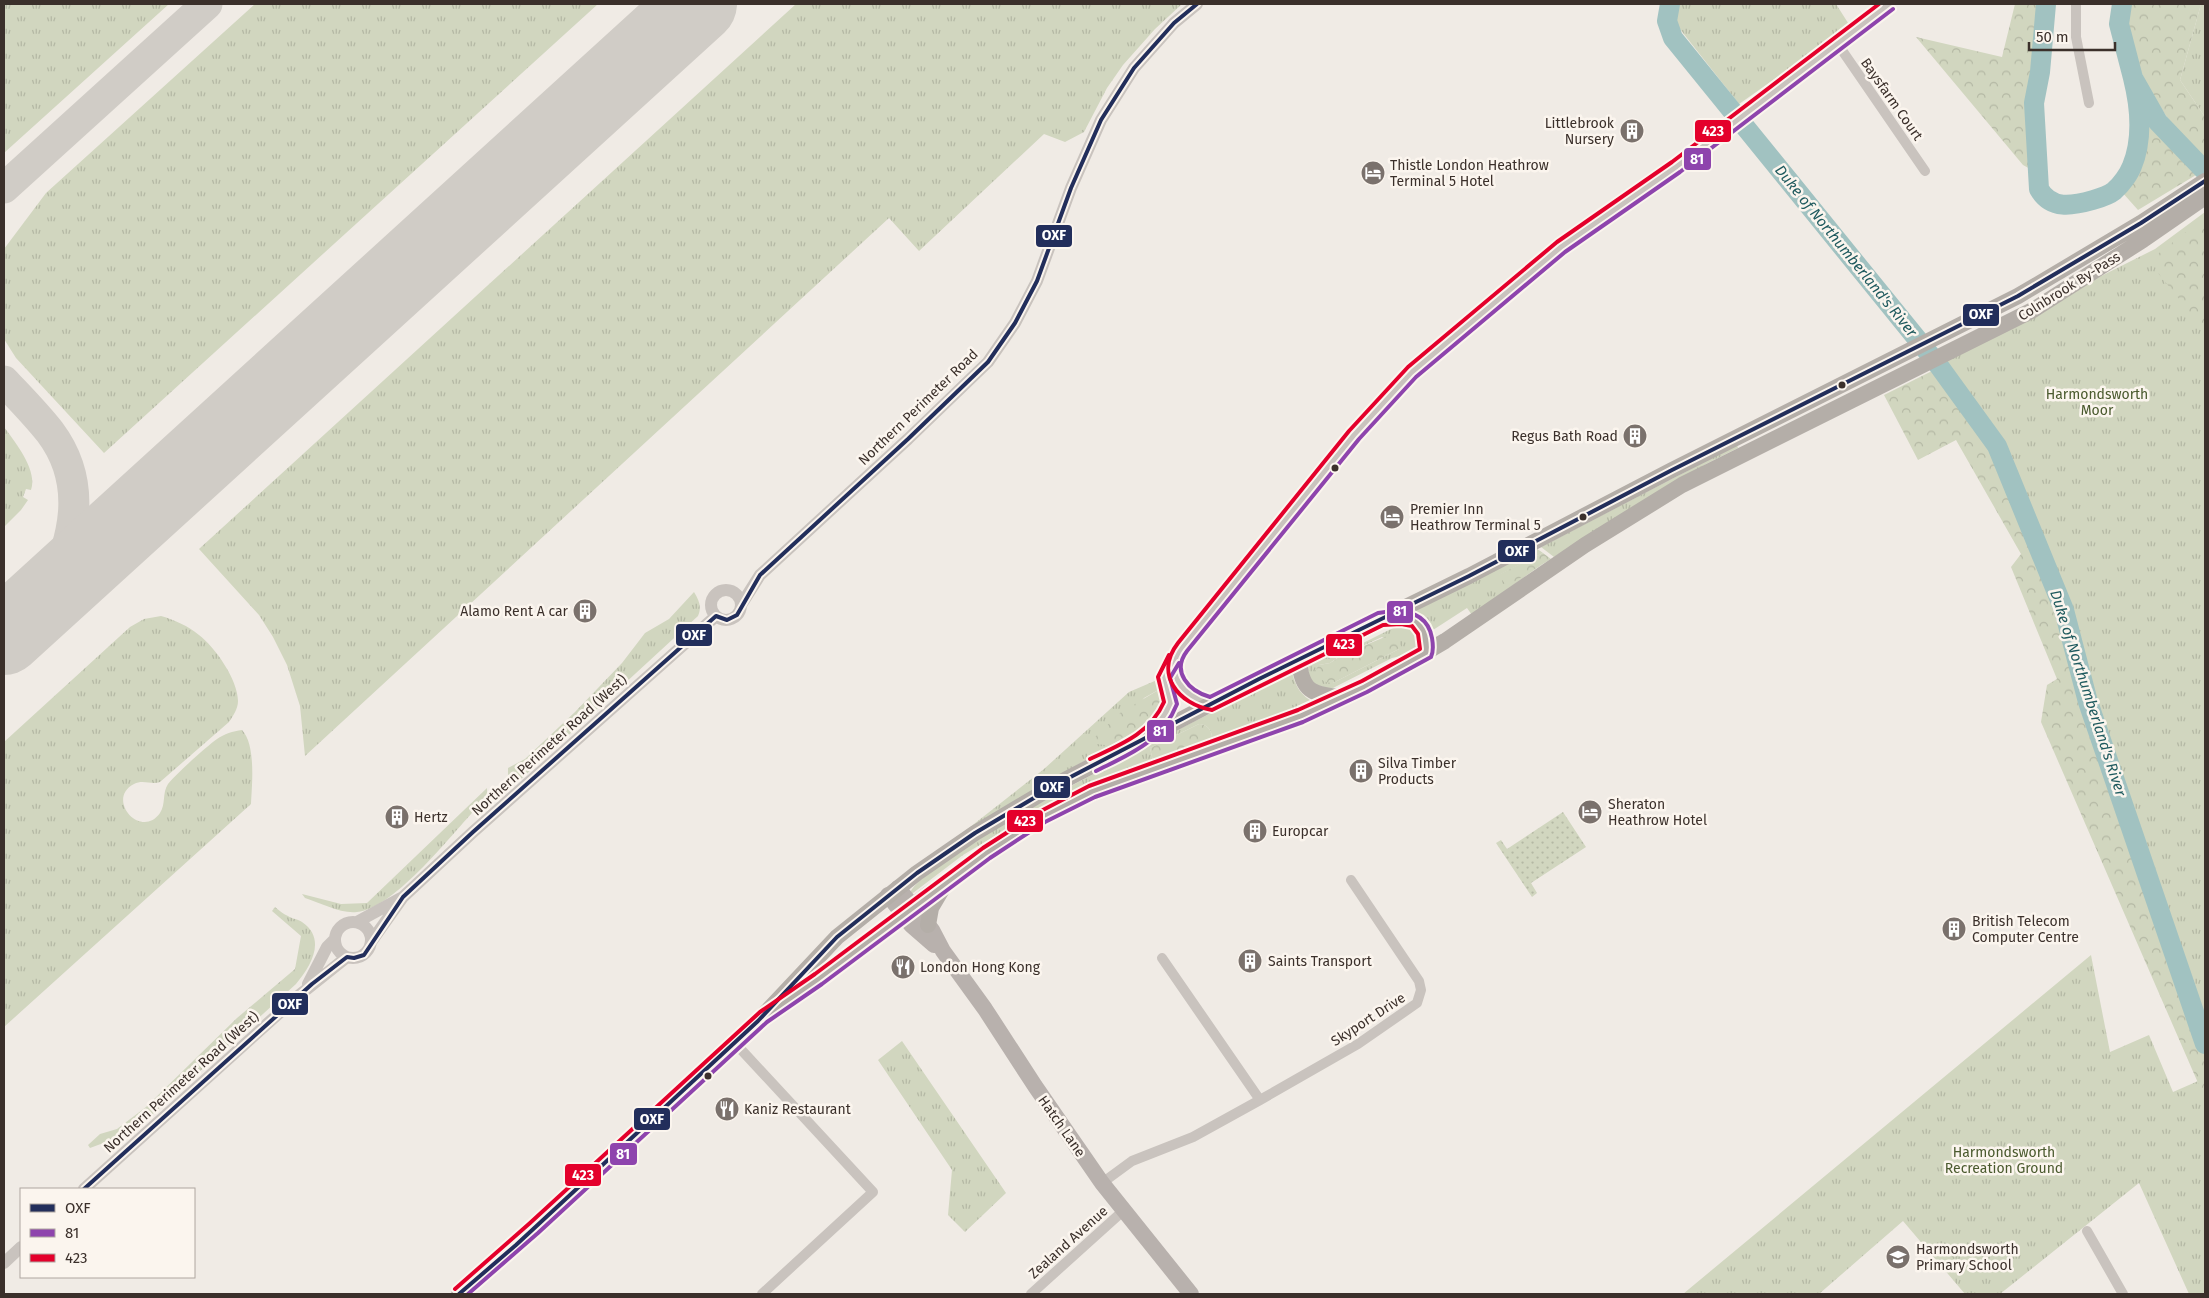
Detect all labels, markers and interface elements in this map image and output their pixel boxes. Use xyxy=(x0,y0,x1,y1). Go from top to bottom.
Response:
scale bar xyxy=(2029,20,2115,52)
text: 50 m xyxy=(2036,28,2069,46)
street label: Baysfarm Court xyxy=(1857,55,1927,145)
place label: Littlebrook Nursery xyxy=(1545,115,1615,148)
building icon: Littlebrook Nursery xyxy=(1619,118,1645,144)
line badge: 423 xyxy=(1694,119,1732,143)
text: 423 xyxy=(1702,123,1724,140)
line badge: 81 xyxy=(1683,147,1712,171)
text: 81 xyxy=(1690,151,1704,168)
place label: Thistle London Heathrow Terminal 5 Hotel xyxy=(1390,157,1549,190)
hotel icon: Thistle London Heathrow Terminal 5 Hotel xyxy=(1360,160,1386,186)
water label: Duke of Northumberland's River xyxy=(1771,162,1922,341)
line badge: OXF xyxy=(1035,224,1073,248)
text: OXF xyxy=(1042,227,1066,244)
street label: Colnbrook By-Pass xyxy=(2015,248,2124,325)
line badge: OXF xyxy=(1962,303,2000,327)
text: OXF xyxy=(1969,306,1993,323)
street label: Northern Perimeter Road xyxy=(855,346,982,469)
unlabelled marker xyxy=(1837,380,1847,390)
park label: Harmondsworth Moor xyxy=(2046,386,2148,419)
building icon: Regus Bath Road xyxy=(1622,423,1648,449)
place label: Regus Bath Road xyxy=(1511,428,1618,445)
unlabelled marker xyxy=(1330,463,1340,473)
place label: Premier Inn Heathrow Terminal 5 xyxy=(1410,501,1541,534)
hotel icon: Premier Inn Heathrow Terminal 5 xyxy=(1379,504,1405,530)
unlabelled marker xyxy=(1578,512,1588,522)
line badge: OXF xyxy=(1497,539,1536,563)
text: OXF xyxy=(1505,543,1529,560)
water label: Duke of Northumberland's River xyxy=(2046,588,2130,800)
building icon: Alamo Rent A car xyxy=(572,598,598,624)
line badge: 81 xyxy=(1386,600,1414,624)
place label: Alamo Rent A car xyxy=(460,603,569,620)
text: 81 xyxy=(1393,603,1407,620)
line badge: OXF xyxy=(675,623,713,647)
text: OXF xyxy=(682,627,706,644)
line badge: 423 xyxy=(1325,633,1363,657)
text: 423 xyxy=(1333,636,1355,653)
street label: Northern Perimeter Road (West) xyxy=(468,671,630,820)
line badge: 81 xyxy=(1146,719,1175,743)
text: 81 xyxy=(1153,723,1167,740)
place label: Silva Timber Products xyxy=(1378,755,1457,788)
building icon: Silva Timber Products xyxy=(1348,758,1374,784)
line badge: OXF xyxy=(1033,775,1071,799)
text: OXF xyxy=(1040,779,1064,796)
place label: Sheraton Heathrow Hotel xyxy=(1608,796,1707,829)
hotel icon: Sheraton Heathrow Hotel xyxy=(1577,799,1603,825)
building icon: Hertz xyxy=(384,804,410,830)
place label: Hertz xyxy=(414,809,448,826)
line badge: 423 xyxy=(1006,809,1044,833)
text: 423 xyxy=(1014,813,1036,830)
building icon: Europcar xyxy=(1242,818,1268,844)
place label: Europcar xyxy=(1272,823,1329,840)
place label: British Telecom Computer Centre xyxy=(1972,913,2079,946)
building icon: British Telecom Computer Centre xyxy=(1941,916,1967,942)
building icon: Saints Transport xyxy=(1237,948,1263,974)
place label: Saints Transport xyxy=(1268,953,1373,970)
restaurant icon: London Hong Kong xyxy=(890,954,916,980)
place label: London Hong Kong xyxy=(920,959,1041,976)
street label: Skyport Drive xyxy=(1328,989,1409,1050)
line badge: OXF xyxy=(271,992,309,1016)
text: OXF xyxy=(278,996,302,1013)
street label: Northern Perimeter Road (West) xyxy=(100,1008,262,1157)
unlabelled marker xyxy=(703,1071,713,1081)
street label: Hatch Lane xyxy=(1034,1092,1089,1160)
restaurant icon: Kaniz Restaurant xyxy=(714,1096,740,1122)
place label: Kaniz Restaurant xyxy=(744,1101,852,1118)
line badge: OXF xyxy=(633,1107,671,1131)
text: OXF xyxy=(640,1111,664,1128)
line badge: 81 xyxy=(609,1142,638,1166)
park label: Harmondsworth Recreation Ground xyxy=(1945,1144,2063,1177)
text: 81 xyxy=(616,1146,630,1163)
line badge: 423 xyxy=(564,1163,602,1187)
text: 423 xyxy=(572,1167,594,1184)
legend xyxy=(20,1188,195,1278)
text: OXF xyxy=(65,1199,91,1217)
street label: Zealand Avenue xyxy=(1025,1202,1111,1282)
text: 81 xyxy=(65,1224,79,1242)
place label: Harmondsworth Primary School xyxy=(1916,1241,2019,1274)
school or university icon: Harmondsworth Primary School xyxy=(1885,1244,1911,1270)
text: 423 xyxy=(65,1249,88,1267)

